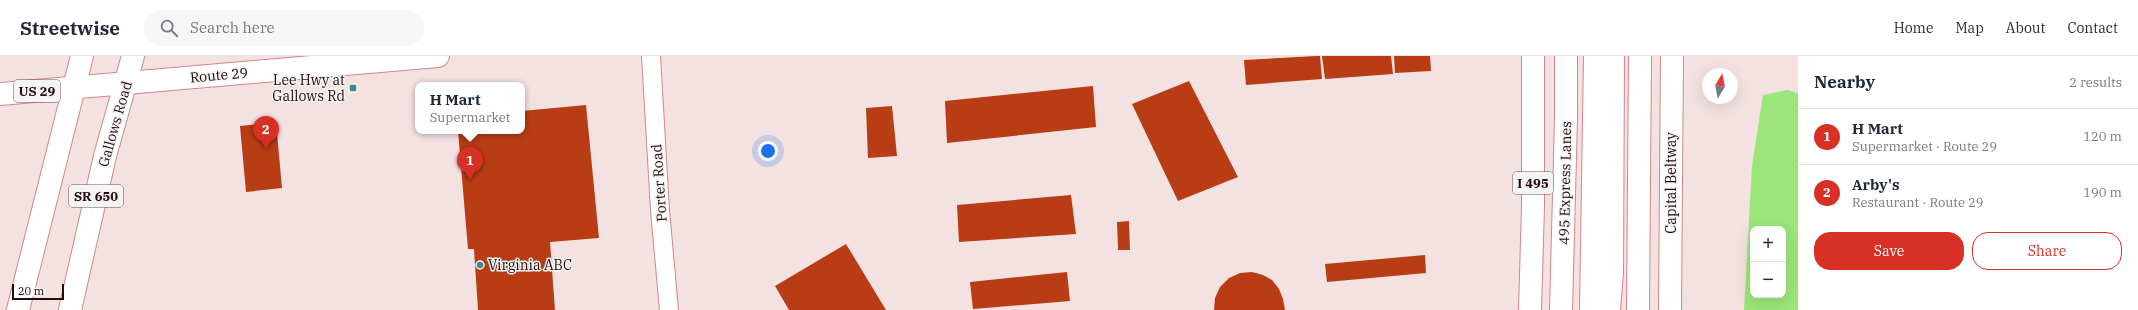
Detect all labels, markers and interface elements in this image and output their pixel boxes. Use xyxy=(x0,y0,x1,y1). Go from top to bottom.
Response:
search box xyxy=(144,10,424,46)
text: Streetwise xyxy=(20,16,120,40)
icon: search xyxy=(158,17,180,39)
text: Search here xyxy=(190,18,275,37)
text: Home xyxy=(1894,19,1933,37)
text: Map xyxy=(1955,19,1984,37)
text: About xyxy=(2006,19,2045,37)
text: Contact xyxy=(2067,19,2118,37)
street label: Route 29 xyxy=(189,63,249,87)
north arrow xyxy=(1702,68,1738,104)
place label: Lee Hwy at Gallows Rd xyxy=(272,71,345,105)
text: Nearby xyxy=(1814,71,1875,93)
text: 2 results xyxy=(2069,74,2122,91)
street label: Gallows Road xyxy=(94,79,136,169)
road number: US 29 xyxy=(14,80,60,102)
popup xyxy=(415,82,525,134)
marker: Lee Hwy at Gallows Rd xyxy=(348,83,358,93)
text: H Mart xyxy=(430,90,481,109)
text: Supermarket xyxy=(430,109,510,126)
pin: 2 xyxy=(253,116,279,149)
text: H Mart xyxy=(1852,119,1903,138)
street label: 495 Express Lanes xyxy=(1555,121,1575,245)
text: 1 xyxy=(1823,128,1831,145)
text: 120 m xyxy=(2083,128,2122,145)
street label: Capital Beltway xyxy=(1662,132,1680,234)
text: Supermarket · Route 29 xyxy=(1852,138,1997,155)
your location xyxy=(758,141,778,161)
street label: Porter Road xyxy=(647,143,671,223)
pin: 1 xyxy=(457,147,483,180)
road number: I 495 xyxy=(1513,172,1553,194)
text: Arby's xyxy=(1852,175,1900,194)
text: 2 xyxy=(1823,184,1831,201)
text: 190 m xyxy=(2083,184,2122,201)
road number: SR 650 xyxy=(69,185,123,207)
text: Restaurant · Route 29 xyxy=(1852,194,1984,211)
map controls xyxy=(1750,226,1786,298)
button: + xyxy=(1750,226,1786,262)
button: Save xyxy=(1814,232,1964,270)
button: Share xyxy=(1972,232,2122,270)
place label: Virginia ABC xyxy=(488,256,572,274)
marker: Virginia ABC xyxy=(475,260,485,270)
button: − xyxy=(1750,262,1786,298)
scale bar xyxy=(12,282,64,301)
text: 20 m xyxy=(18,284,44,298)

